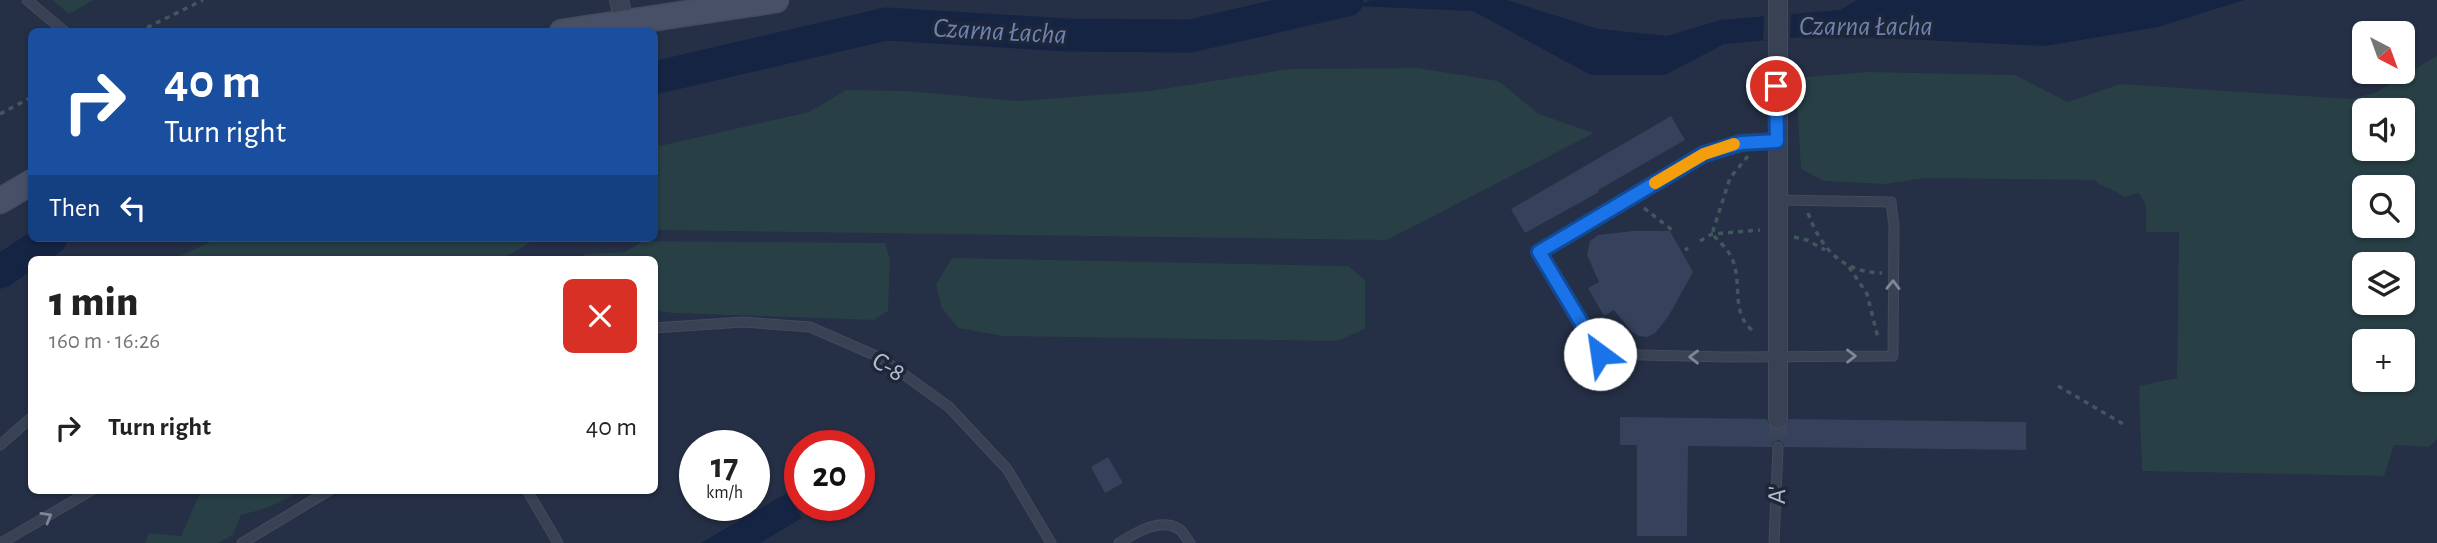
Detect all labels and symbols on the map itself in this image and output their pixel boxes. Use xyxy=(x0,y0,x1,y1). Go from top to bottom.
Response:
water label: Czarna Łacha xyxy=(1799,13,1933,41)
water label: Czarna Łacha xyxy=(932,15,1067,49)
north arrow xyxy=(2352,21,2415,84)
pin xyxy=(1746,56,1806,116)
one-way arrow xyxy=(1885,279,1901,289)
position arrow xyxy=(1563,317,1637,391)
street label: C-8 xyxy=(868,347,909,387)
one-way arrow xyxy=(1688,349,1699,364)
one-way arrow xyxy=(1846,349,1857,364)
speed limit sign: 20 xyxy=(784,430,875,521)
street label: A' xyxy=(1764,486,1790,504)
one-way arrow xyxy=(40,512,52,525)

